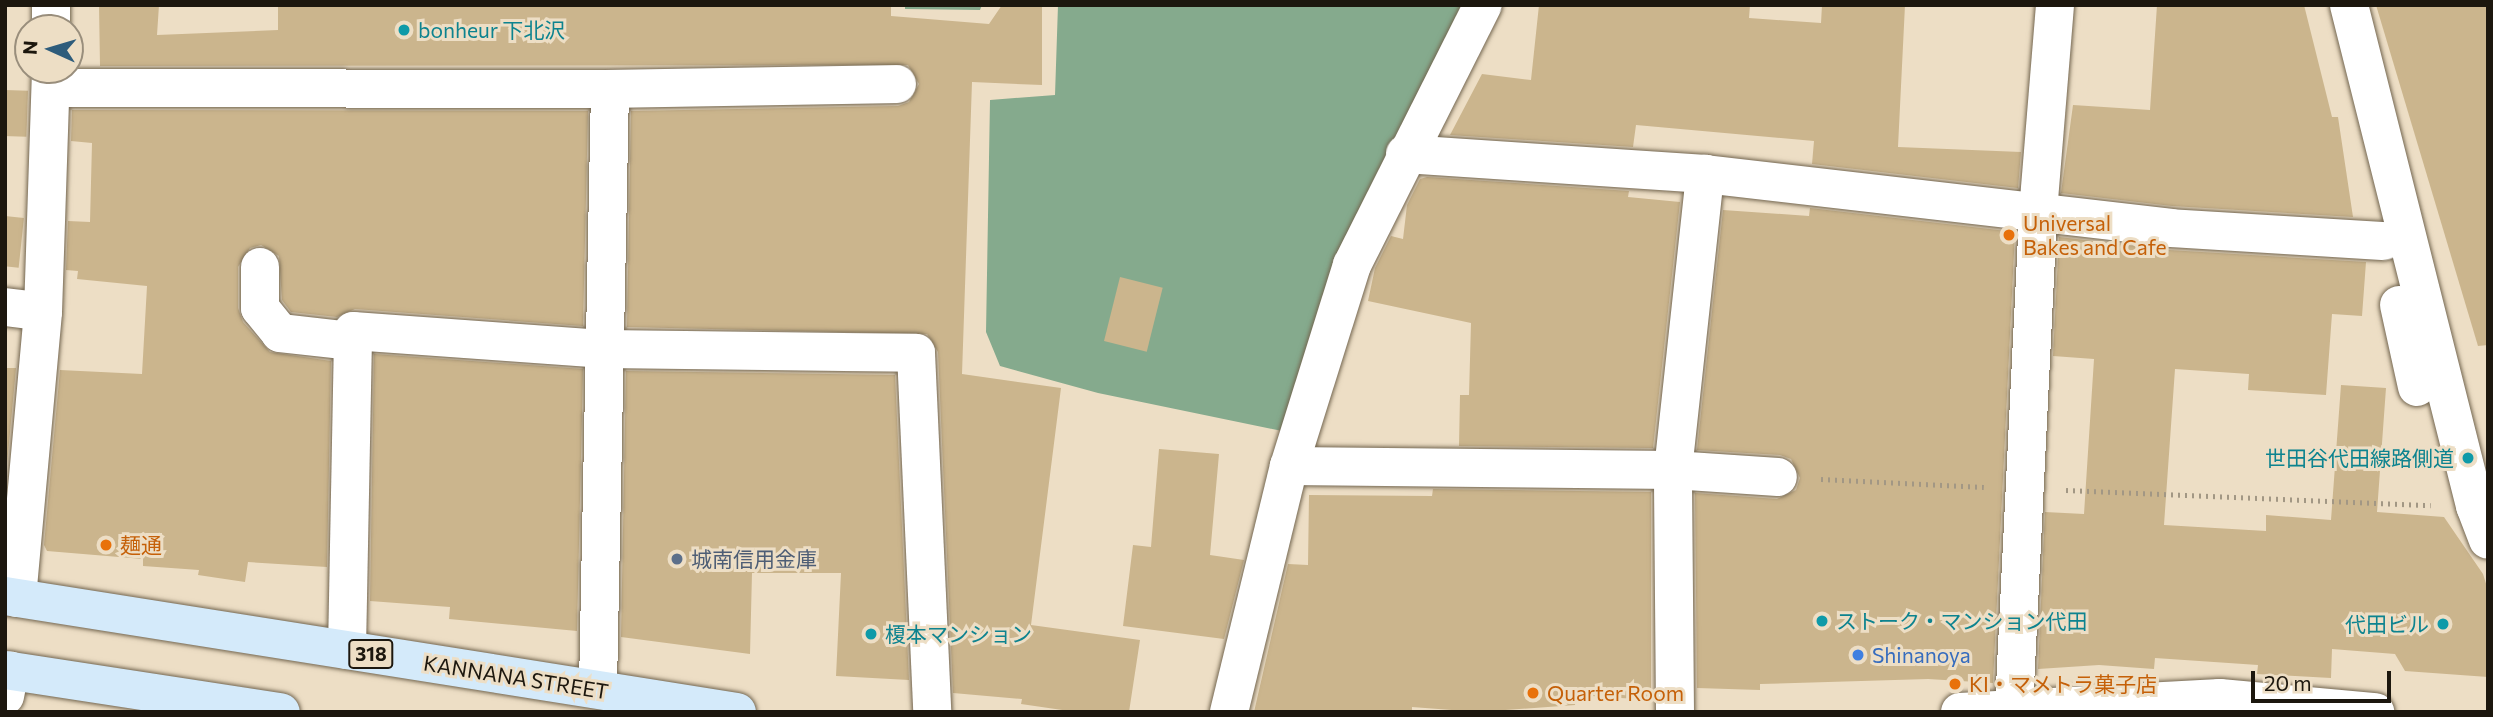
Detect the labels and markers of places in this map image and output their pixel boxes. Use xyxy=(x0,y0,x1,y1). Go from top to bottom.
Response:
place label: bonheur 下北沢 xyxy=(418,17,565,43)
marker: bonheur 下北沢 xyxy=(396,22,412,38)
place label: Universal Bakes and Cafe xyxy=(2023,210,2166,260)
marker: Universal Bakes and Cafe xyxy=(2001,227,2017,243)
place label: 世田谷代田線路側道 xyxy=(2265,445,2454,471)
marker: 世田谷代田線路側道 xyxy=(2460,450,2476,466)
place label: 麺通 xyxy=(120,532,162,558)
marker: 麺通 xyxy=(98,537,114,553)
place label: 城南信用金庫 xyxy=(691,546,817,572)
marker: 城南信用金庫 xyxy=(669,551,685,567)
place label: ストーク・マンション代田 xyxy=(1836,608,2088,634)
place label: 代田ビル xyxy=(2345,611,2429,637)
marker: ストーク・マンション代田 xyxy=(1814,613,1830,629)
marker: 代田ビル xyxy=(2435,616,2451,632)
place label: 榎本マンション xyxy=(885,621,1032,647)
marker: 榎本マンション xyxy=(863,626,879,642)
place label: Shinanoya xyxy=(1872,642,1971,668)
marker: Shinanoya xyxy=(1850,647,1866,663)
place label: KI・マメトラ菓子店 xyxy=(1969,671,2157,697)
marker: KI・マメトラ菓子店 xyxy=(1947,676,1963,692)
place label: Quarter Room xyxy=(1547,680,1684,706)
marker: Quarter Room xyxy=(1525,685,1541,701)

